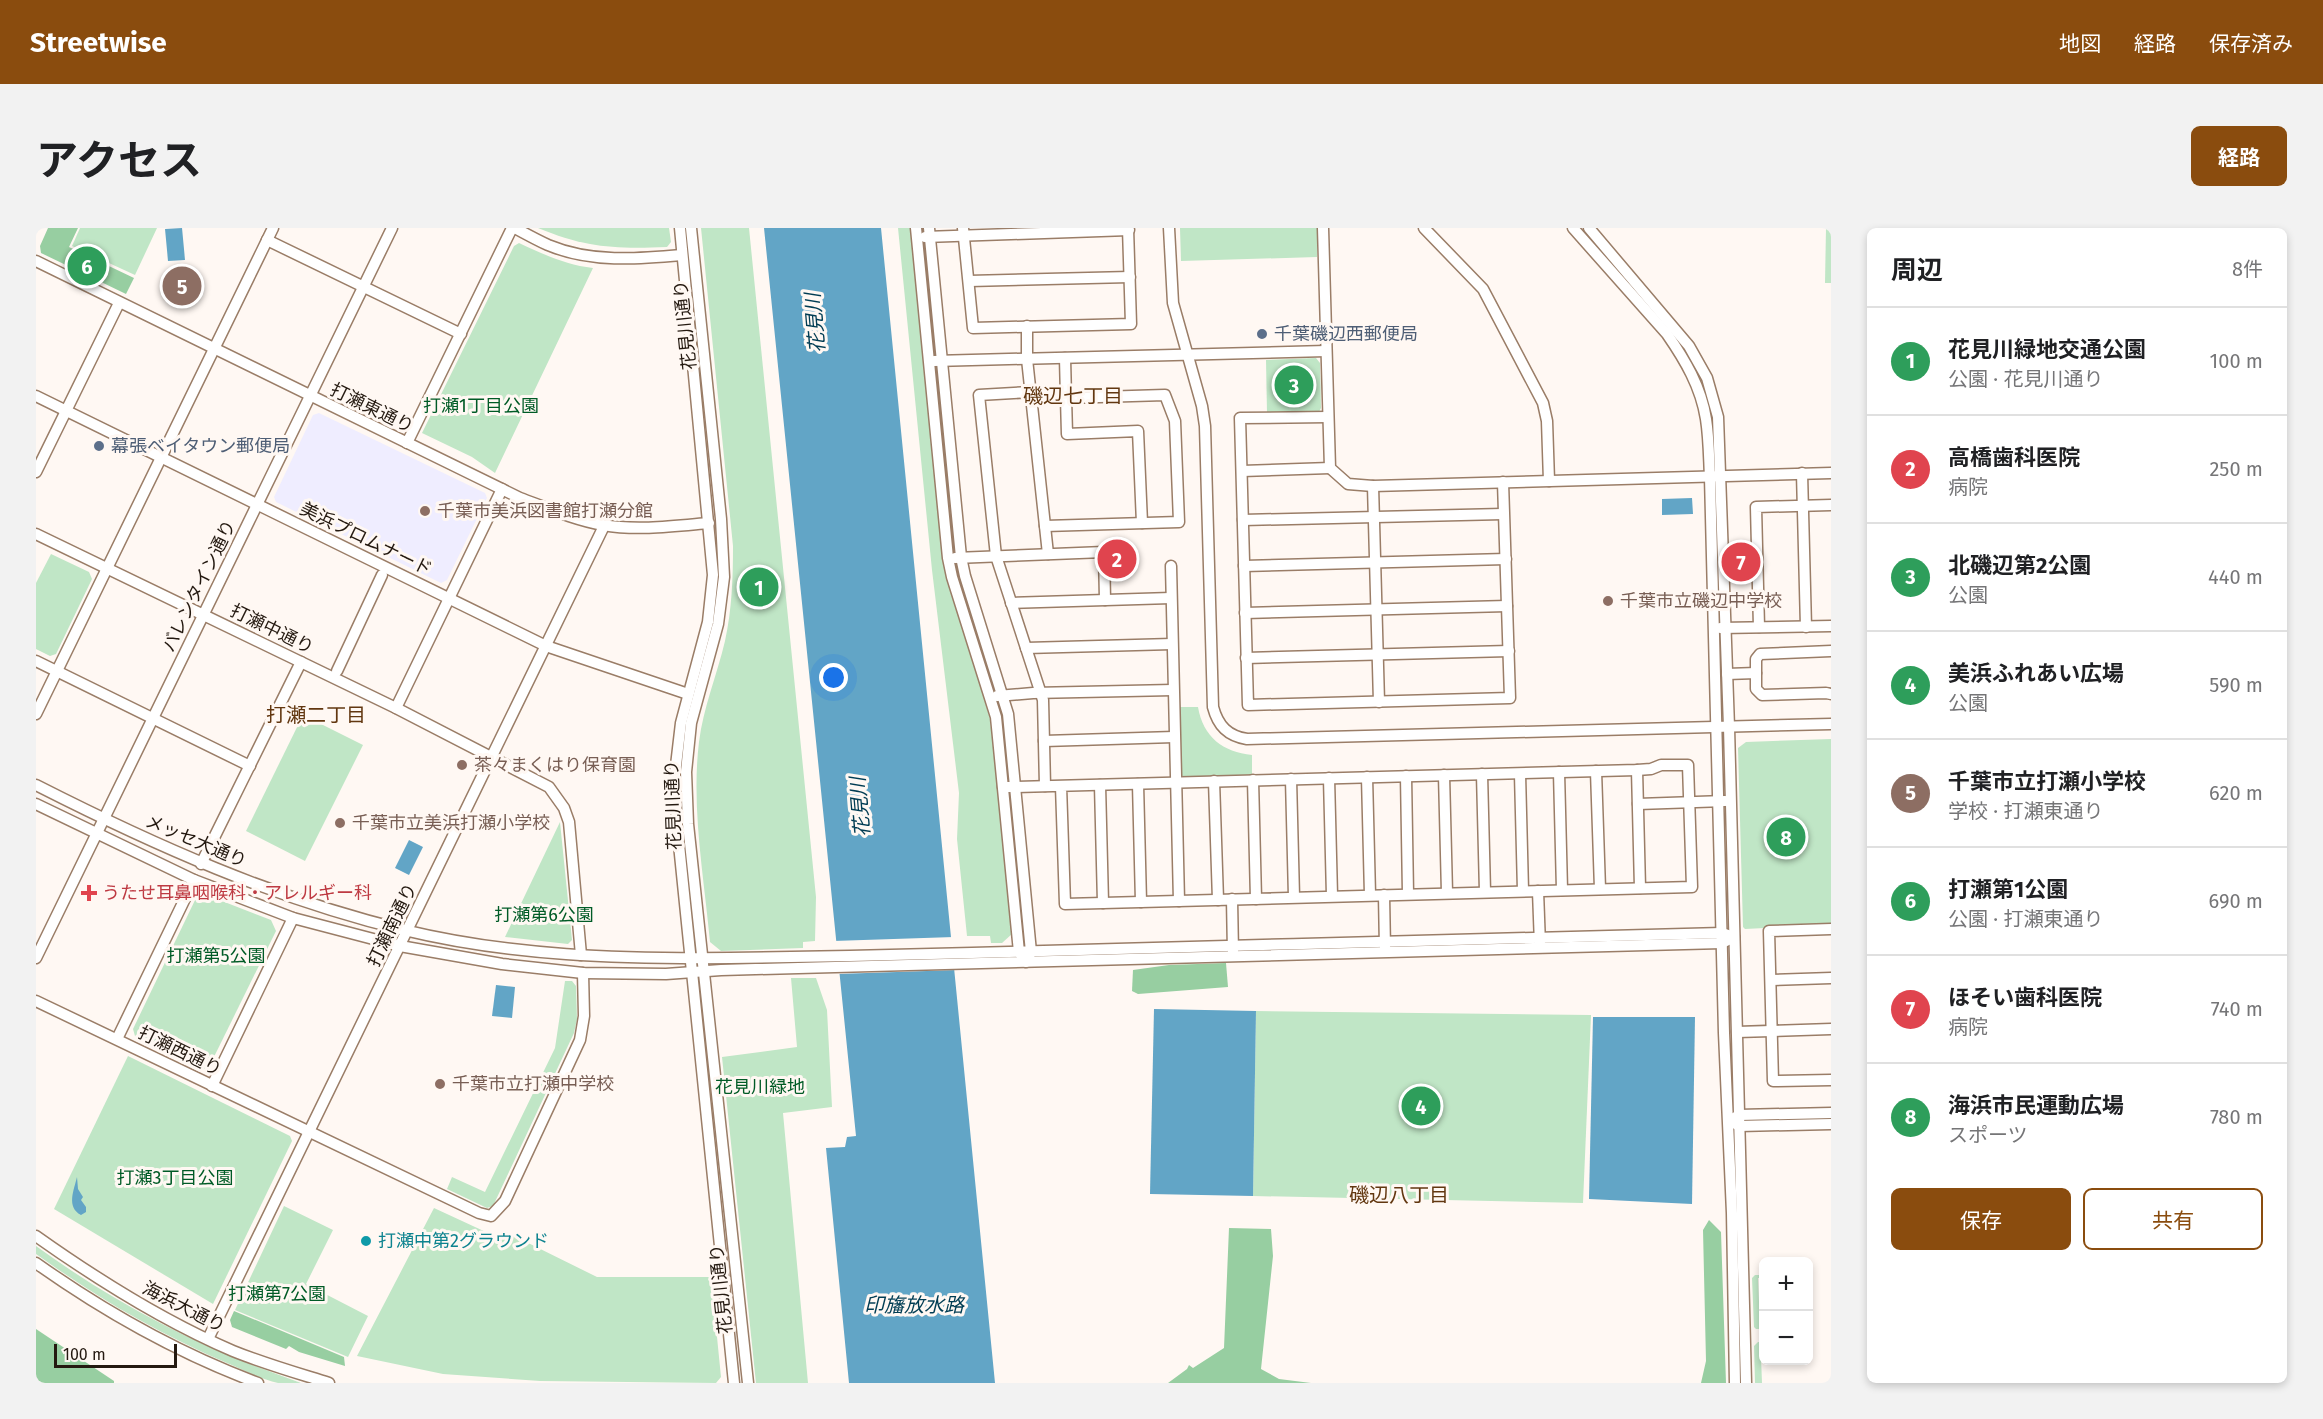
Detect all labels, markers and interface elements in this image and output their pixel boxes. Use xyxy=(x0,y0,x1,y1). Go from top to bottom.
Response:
text: Streetwise xyxy=(30,26,167,59)
text: 地図 xyxy=(2059,31,2101,57)
text: 経路 xyxy=(2134,31,2176,57)
text: 保存済み xyxy=(2209,31,2293,57)
button: 経路 xyxy=(2191,126,2287,186)
text: アクセス xyxy=(36,136,202,186)
pin: 6 xyxy=(68,243,106,288)
text: 周辺 xyxy=(1891,255,1943,286)
text: 8件 xyxy=(2232,257,2263,281)
pin: 5 xyxy=(162,264,202,308)
street label: 花見川通り xyxy=(669,279,701,371)
water label: 花見川 xyxy=(800,290,830,354)
place label: 千葉磯辺西郵便局 xyxy=(1274,323,1418,345)
marker: 千葉磯辺西郵便局 xyxy=(1255,327,1269,341)
text: 花見川緑地交通公園 xyxy=(1948,336,2146,363)
text: 1 xyxy=(1906,349,1915,373)
text: 100 m xyxy=(2210,349,2263,373)
pin: 3 xyxy=(1274,362,1314,408)
text: 公園 · 花見川通り xyxy=(1948,367,2103,391)
street label: 打瀬東通り xyxy=(327,378,417,438)
district label: 磯辺七丁目 xyxy=(1023,384,1123,408)
park label: 打瀬1丁目公園 xyxy=(423,395,539,417)
place label: 幕張ベイタウン郵便局 xyxy=(111,435,290,457)
marker: 幕張ベイタウン郵便局 xyxy=(92,439,106,453)
text: 高橋歯科医院 xyxy=(1948,444,2080,471)
text: 2 xyxy=(1905,457,1916,481)
text: 250 m xyxy=(2209,457,2263,481)
text: 病院 xyxy=(1948,475,1988,499)
street label: 美浜プロムナード xyxy=(296,498,436,580)
place label: 千葉市美浜図書館打瀬分館 xyxy=(437,500,653,522)
marker: 千葉市美浜図書館打瀬分館 xyxy=(418,504,432,518)
street label: バレンタイン通り xyxy=(158,516,240,656)
pin: 2 xyxy=(1098,536,1136,582)
pin: 7 xyxy=(1722,540,1760,584)
text: 北磯辺第2公園 xyxy=(1948,552,2091,579)
pin: 1 xyxy=(740,564,778,610)
text: 3 xyxy=(1905,565,1916,589)
text: 440 m xyxy=(2208,565,2263,589)
text: 公園 xyxy=(1948,583,1988,607)
place label: 千葉市立磯辺中学校 xyxy=(1620,590,1782,612)
marker: 千葉市立磯辺中学校 xyxy=(1601,594,1615,608)
street label: 打瀬中通り xyxy=(227,599,317,659)
text: 美浜ふれあい広場 xyxy=(1948,660,2124,687)
your location xyxy=(819,663,848,692)
text: 4 xyxy=(1905,673,1916,697)
text: 590 m xyxy=(2209,673,2263,697)
text: 公園 xyxy=(1948,691,1988,715)
district label: 打瀬二丁目 xyxy=(266,703,366,727)
place label: 茶々まくはり保育園 xyxy=(474,754,636,776)
marker: 茶々まくはり保育園 xyxy=(455,758,469,772)
street label: 花見川通り xyxy=(660,760,686,850)
text: 千葉市立打瀬小学校 xyxy=(1948,768,2146,795)
water label: 花見川 xyxy=(845,774,875,838)
text: 5 xyxy=(1905,781,1916,805)
text: 620 m xyxy=(2209,781,2263,805)
text: 学校 · 打瀬東通り xyxy=(1948,799,2103,823)
street label: メッセ大通り xyxy=(142,810,250,872)
place label: 千葉市立美浜打瀬小学校 xyxy=(352,812,550,834)
pin: 8 xyxy=(1766,814,1806,860)
marker: 千葉市立美浜打瀬小学校 xyxy=(333,816,347,830)
text: 打瀬第1公園 xyxy=(1948,876,2068,903)
street label: 打瀬南通り xyxy=(362,880,422,970)
place label: うたせ耳鼻咽喉科・アレルギー科 xyxy=(102,882,372,904)
marker: うたせ耳鼻咽喉科・アレルギー科 xyxy=(80,884,98,902)
text: 6 xyxy=(1905,889,1916,913)
text: 690 m xyxy=(2209,889,2263,913)
park label: 打瀬第6公園 xyxy=(494,904,594,926)
text: 公園 · 打瀬東通り xyxy=(1948,907,2103,931)
park label: 打瀬第5公園 xyxy=(166,945,266,967)
text: ほそい歯科医院 xyxy=(1948,984,2102,1011)
text: 7 xyxy=(1906,997,1915,1021)
text: 740 m xyxy=(2211,997,2263,1021)
text: 病院 xyxy=(1948,1015,1988,1039)
street label: 打瀬西通り xyxy=(135,1021,225,1081)
place label: 千葉市立打瀬中学校 xyxy=(452,1073,614,1095)
park label: 花見川緑地 xyxy=(715,1076,805,1098)
marker: 千葉市立打瀬中学校 xyxy=(433,1077,447,1091)
pin: 4 xyxy=(1402,1084,1440,1128)
text: 海浜市民運動広場 xyxy=(1948,1092,2124,1119)
text: 8 xyxy=(1905,1105,1916,1129)
text: 780 m xyxy=(2210,1105,2263,1129)
text: スポーツ xyxy=(1948,1123,2028,1147)
park label: 打瀬3丁目公園 xyxy=(117,1167,233,1189)
district label: 磯辺八丁目 xyxy=(1349,1183,1449,1207)
button: 保存 xyxy=(1891,1188,2071,1250)
button: 共有 xyxy=(2083,1188,2263,1250)
place label: 打瀬中第2グラウンド xyxy=(378,1230,549,1252)
marker: 打瀬中第2グラウンド xyxy=(359,1234,373,1248)
street label: 花見川通り xyxy=(705,1243,737,1335)
map controls xyxy=(1759,1257,1813,1365)
button: + xyxy=(1759,1257,1813,1311)
street label: 海浜大通り xyxy=(139,1277,229,1337)
park label: 打瀬第7公園 xyxy=(228,1283,326,1305)
water label: 印旛放水路 xyxy=(864,1293,966,1317)
button: − xyxy=(1759,1311,1813,1365)
scale bar xyxy=(54,1341,177,1368)
text: 100 m xyxy=(63,1345,106,1364)

